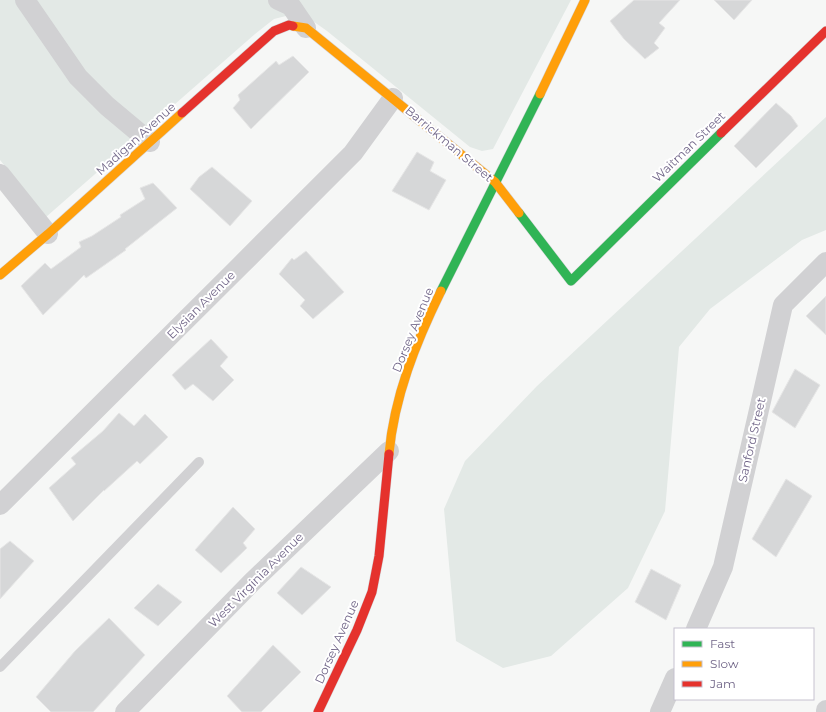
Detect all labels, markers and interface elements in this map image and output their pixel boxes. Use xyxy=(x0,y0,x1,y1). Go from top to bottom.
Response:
street label: Madigan Avenue xyxy=(93,99,178,178)
street label: Barrickman Street xyxy=(402,103,496,185)
street label: Waitman Street xyxy=(649,108,728,185)
street label: Elysian Avenue xyxy=(163,267,238,342)
street label: Dorsey Avenue xyxy=(389,285,436,374)
street label: Sanford Street xyxy=(735,396,769,484)
street label: West Virginia Avenue xyxy=(205,529,306,630)
street label: Dorsey Avenue xyxy=(311,598,362,686)
legend xyxy=(674,628,814,700)
text: Fast xyxy=(710,636,735,651)
text: Slow xyxy=(710,656,739,671)
text: Jam xyxy=(709,676,736,691)

